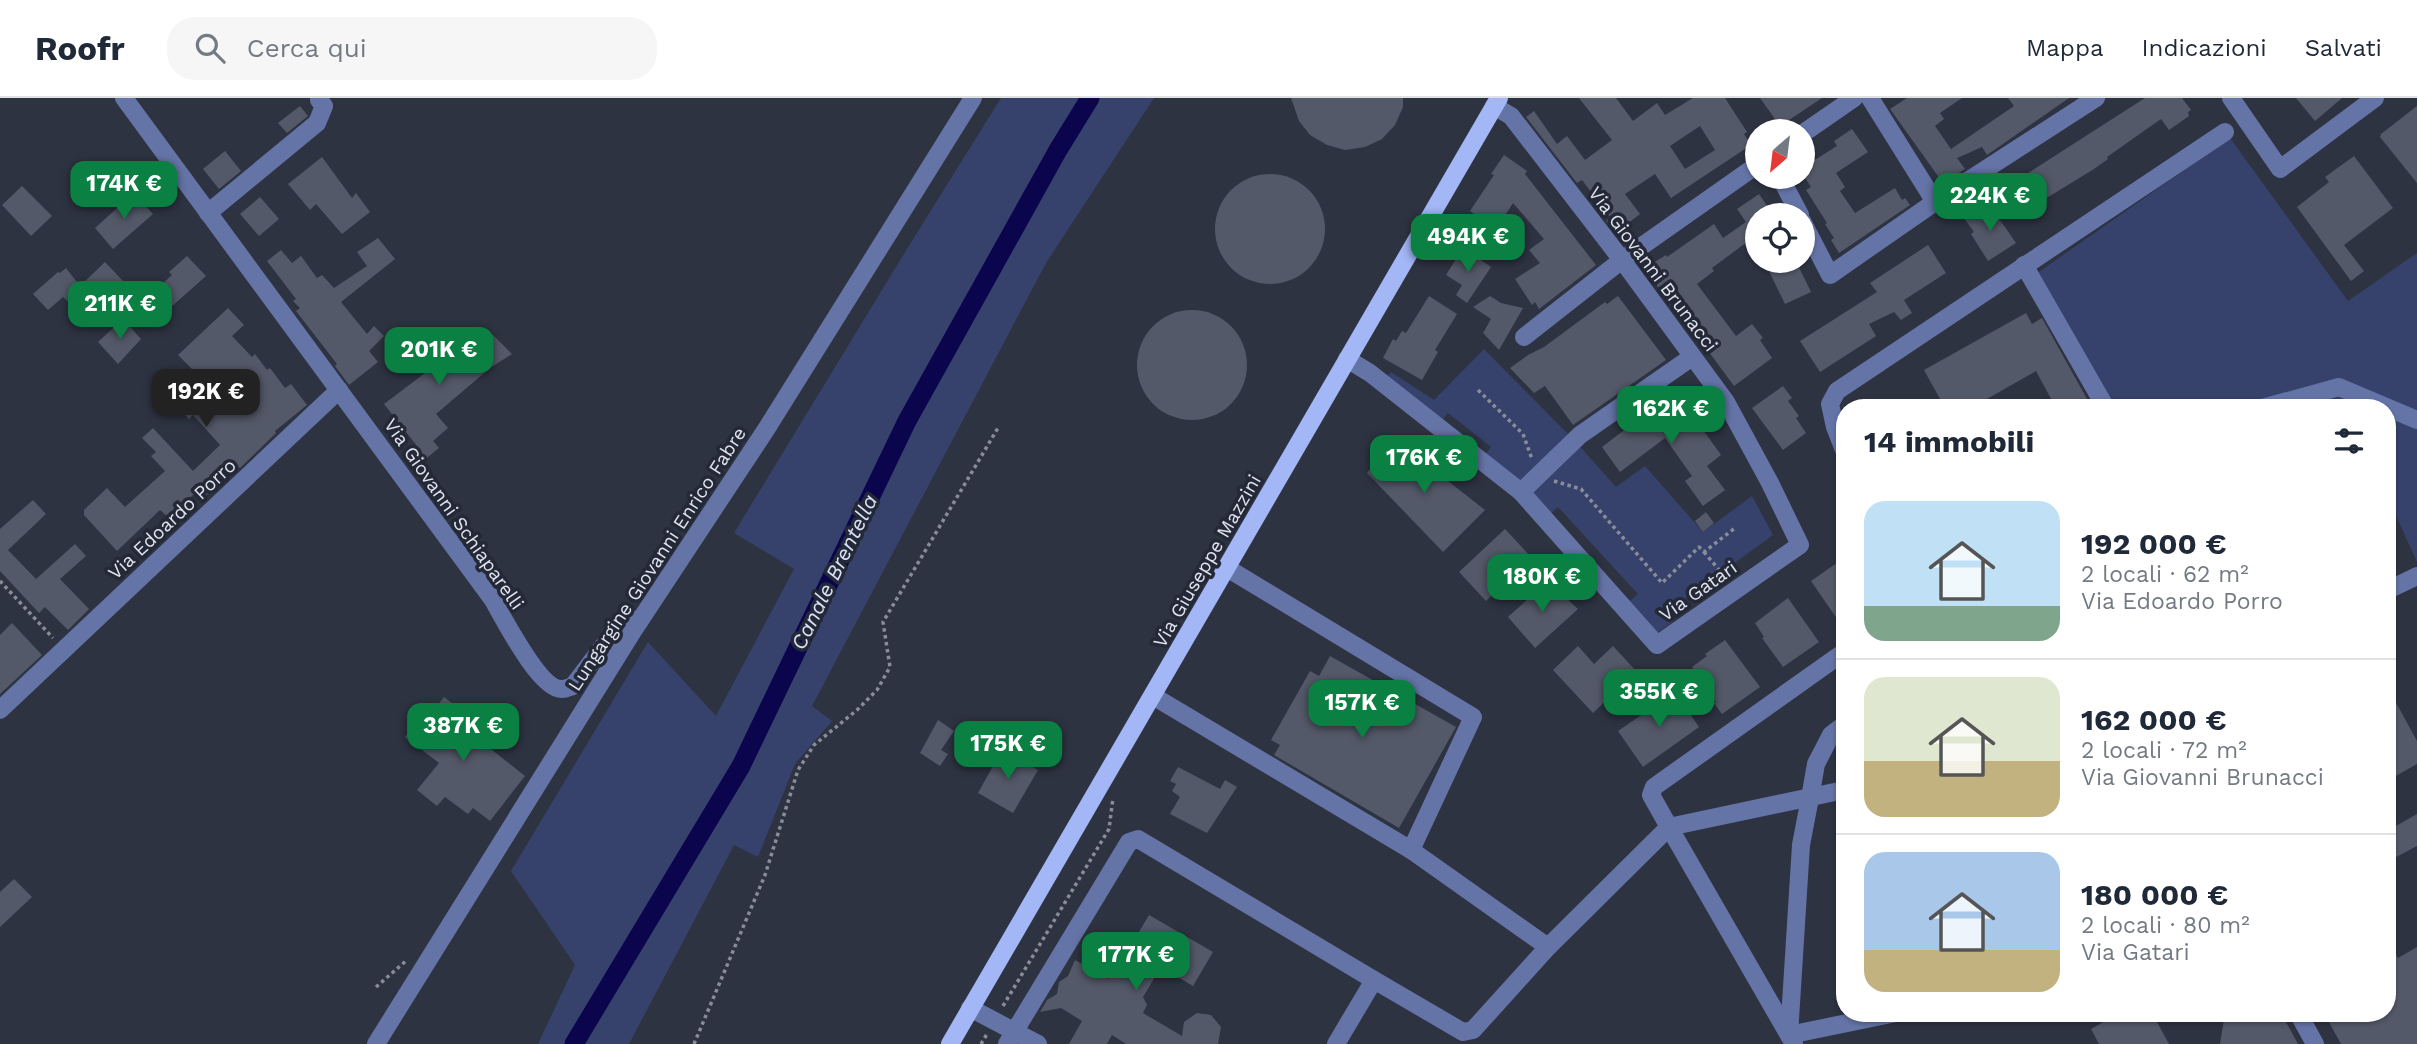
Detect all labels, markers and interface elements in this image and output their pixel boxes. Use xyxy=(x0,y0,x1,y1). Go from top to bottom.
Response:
search box xyxy=(167,17,657,80)
text: Roofr xyxy=(35,29,125,68)
icon: search xyxy=(191,29,229,67)
text: Cerca qui xyxy=(247,33,367,63)
text: Mappa xyxy=(2026,34,2104,62)
text: Indicazioni xyxy=(2142,34,2267,62)
text: Salvati xyxy=(2305,34,2382,62)
north arrow xyxy=(1745,119,1815,189)
map controls xyxy=(1745,119,1815,273)
pin: 174K € xyxy=(67,162,181,221)
text: 174K € xyxy=(86,170,162,197)
pin: 224K € xyxy=(1933,174,2047,233)
street label: Via Giovanni Brunacci xyxy=(1583,182,1723,356)
text: 224K € xyxy=(1950,182,2030,209)
button: locate xyxy=(1745,203,1815,273)
pin: 494K € xyxy=(1411,214,1525,274)
text: 494K € xyxy=(1427,223,1509,250)
pin: 211K € xyxy=(63,282,177,341)
text: 211K € xyxy=(84,290,156,317)
pin: 201K € xyxy=(382,328,496,387)
text: 201K € xyxy=(401,336,477,363)
pin: 192K € xyxy=(149,370,263,429)
text: 192K € xyxy=(168,378,244,405)
pin: 162K € xyxy=(1614,386,1728,446)
text: 162K € xyxy=(1633,395,1709,422)
street label: Via Giovanni Schiaparelli xyxy=(379,414,529,614)
icon: filters xyxy=(2330,422,2368,460)
street label: Lungargine Giovanni Enrico Fabre xyxy=(563,423,751,695)
text: 14 immobili xyxy=(1864,424,2034,459)
pin: 176K € xyxy=(1367,436,1481,495)
text: 176K € xyxy=(1386,444,1462,471)
street label: Via Edoardo Porro xyxy=(103,454,241,584)
street label: Via Giuseppe Mazzini xyxy=(1148,470,1266,652)
water label: Canale Brentella xyxy=(786,490,882,654)
text: 192 000 € xyxy=(2081,526,2226,561)
icon: home xyxy=(1920,529,2004,613)
pin: 180K € xyxy=(1485,554,1599,614)
street label: Via Gatari xyxy=(1655,556,1741,626)
text: 2 locali · 62 m² xyxy=(2081,561,2249,588)
text: 180K € xyxy=(1503,563,1581,590)
text: Via Edoardo Porro xyxy=(2081,588,2283,615)
pin: 355K € xyxy=(1602,670,1716,729)
text: 355K € xyxy=(1619,678,1699,705)
pin: 157K € xyxy=(1305,680,1419,740)
text: 157K € xyxy=(1324,689,1400,716)
text: 162 000 € xyxy=(2081,702,2226,737)
pin: 387K € xyxy=(406,704,520,763)
icon: home xyxy=(1920,705,2004,789)
text: 387K € xyxy=(423,712,503,739)
pin: 175K € xyxy=(951,722,1065,781)
text: 175K € xyxy=(970,730,1046,757)
text: 2 locali · 72 m² xyxy=(2081,737,2247,764)
text: Via Giovanni Brunacci xyxy=(2081,764,2324,791)
text: 180 000 € xyxy=(2081,877,2228,912)
icon: home xyxy=(1920,880,2004,964)
text: 2 locali · 80 m² xyxy=(2081,912,2250,939)
pin: 177K € xyxy=(1079,932,1193,992)
text: Via Gatari xyxy=(2081,939,2190,966)
text: 177K € xyxy=(1098,941,1174,968)

